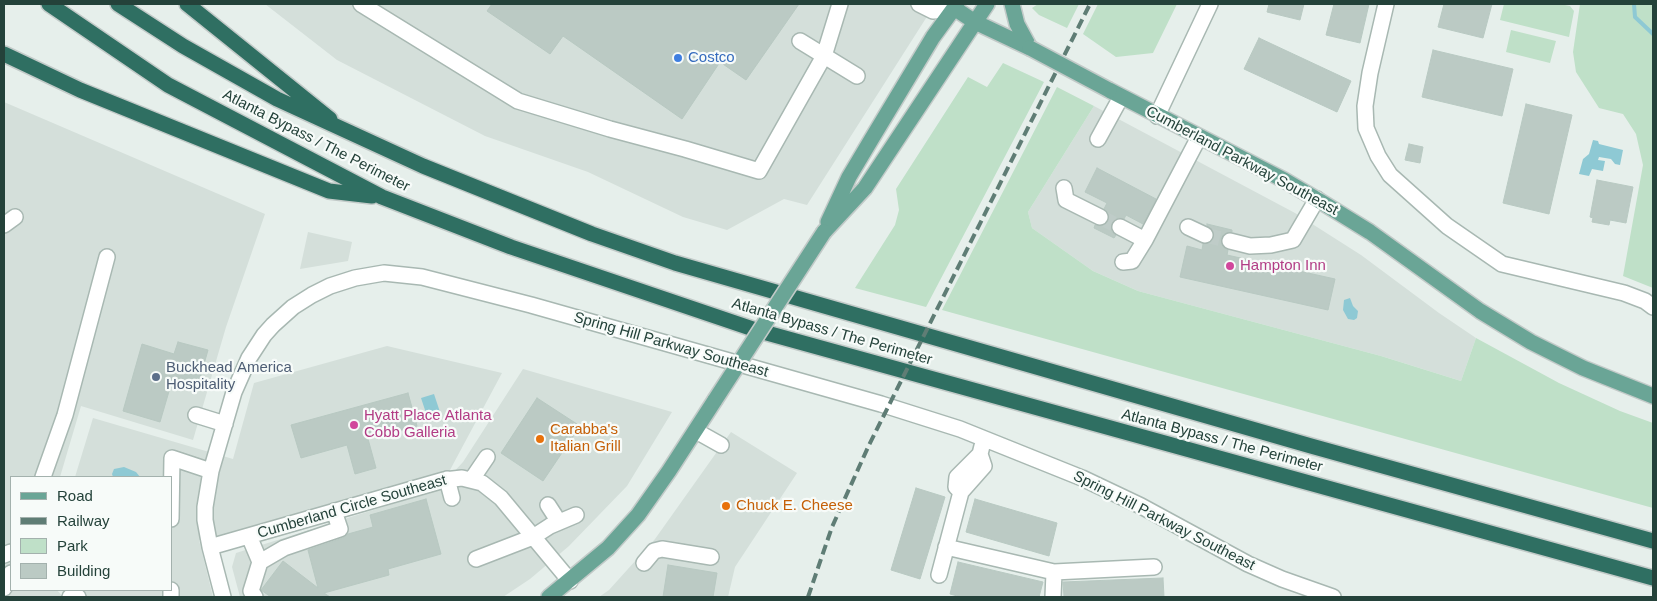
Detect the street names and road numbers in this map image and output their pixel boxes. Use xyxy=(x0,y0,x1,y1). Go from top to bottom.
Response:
street label: Atlanta Bypass / The Perimeter xyxy=(219,86,413,196)
street label: Cumberland Parkway Southeast xyxy=(1143,103,1341,219)
street label: Atlanta Bypass / The Perimeter xyxy=(730,295,934,369)
street label: Spring Hill Parkway Southeast xyxy=(572,309,770,381)
street label: Atlanta Bypass / The Perimeter xyxy=(1119,405,1325,477)
street label: Spring Hill Parkway Southeast xyxy=(1070,467,1258,575)
street label: Cumberland Circle Southeast xyxy=(255,471,449,543)

